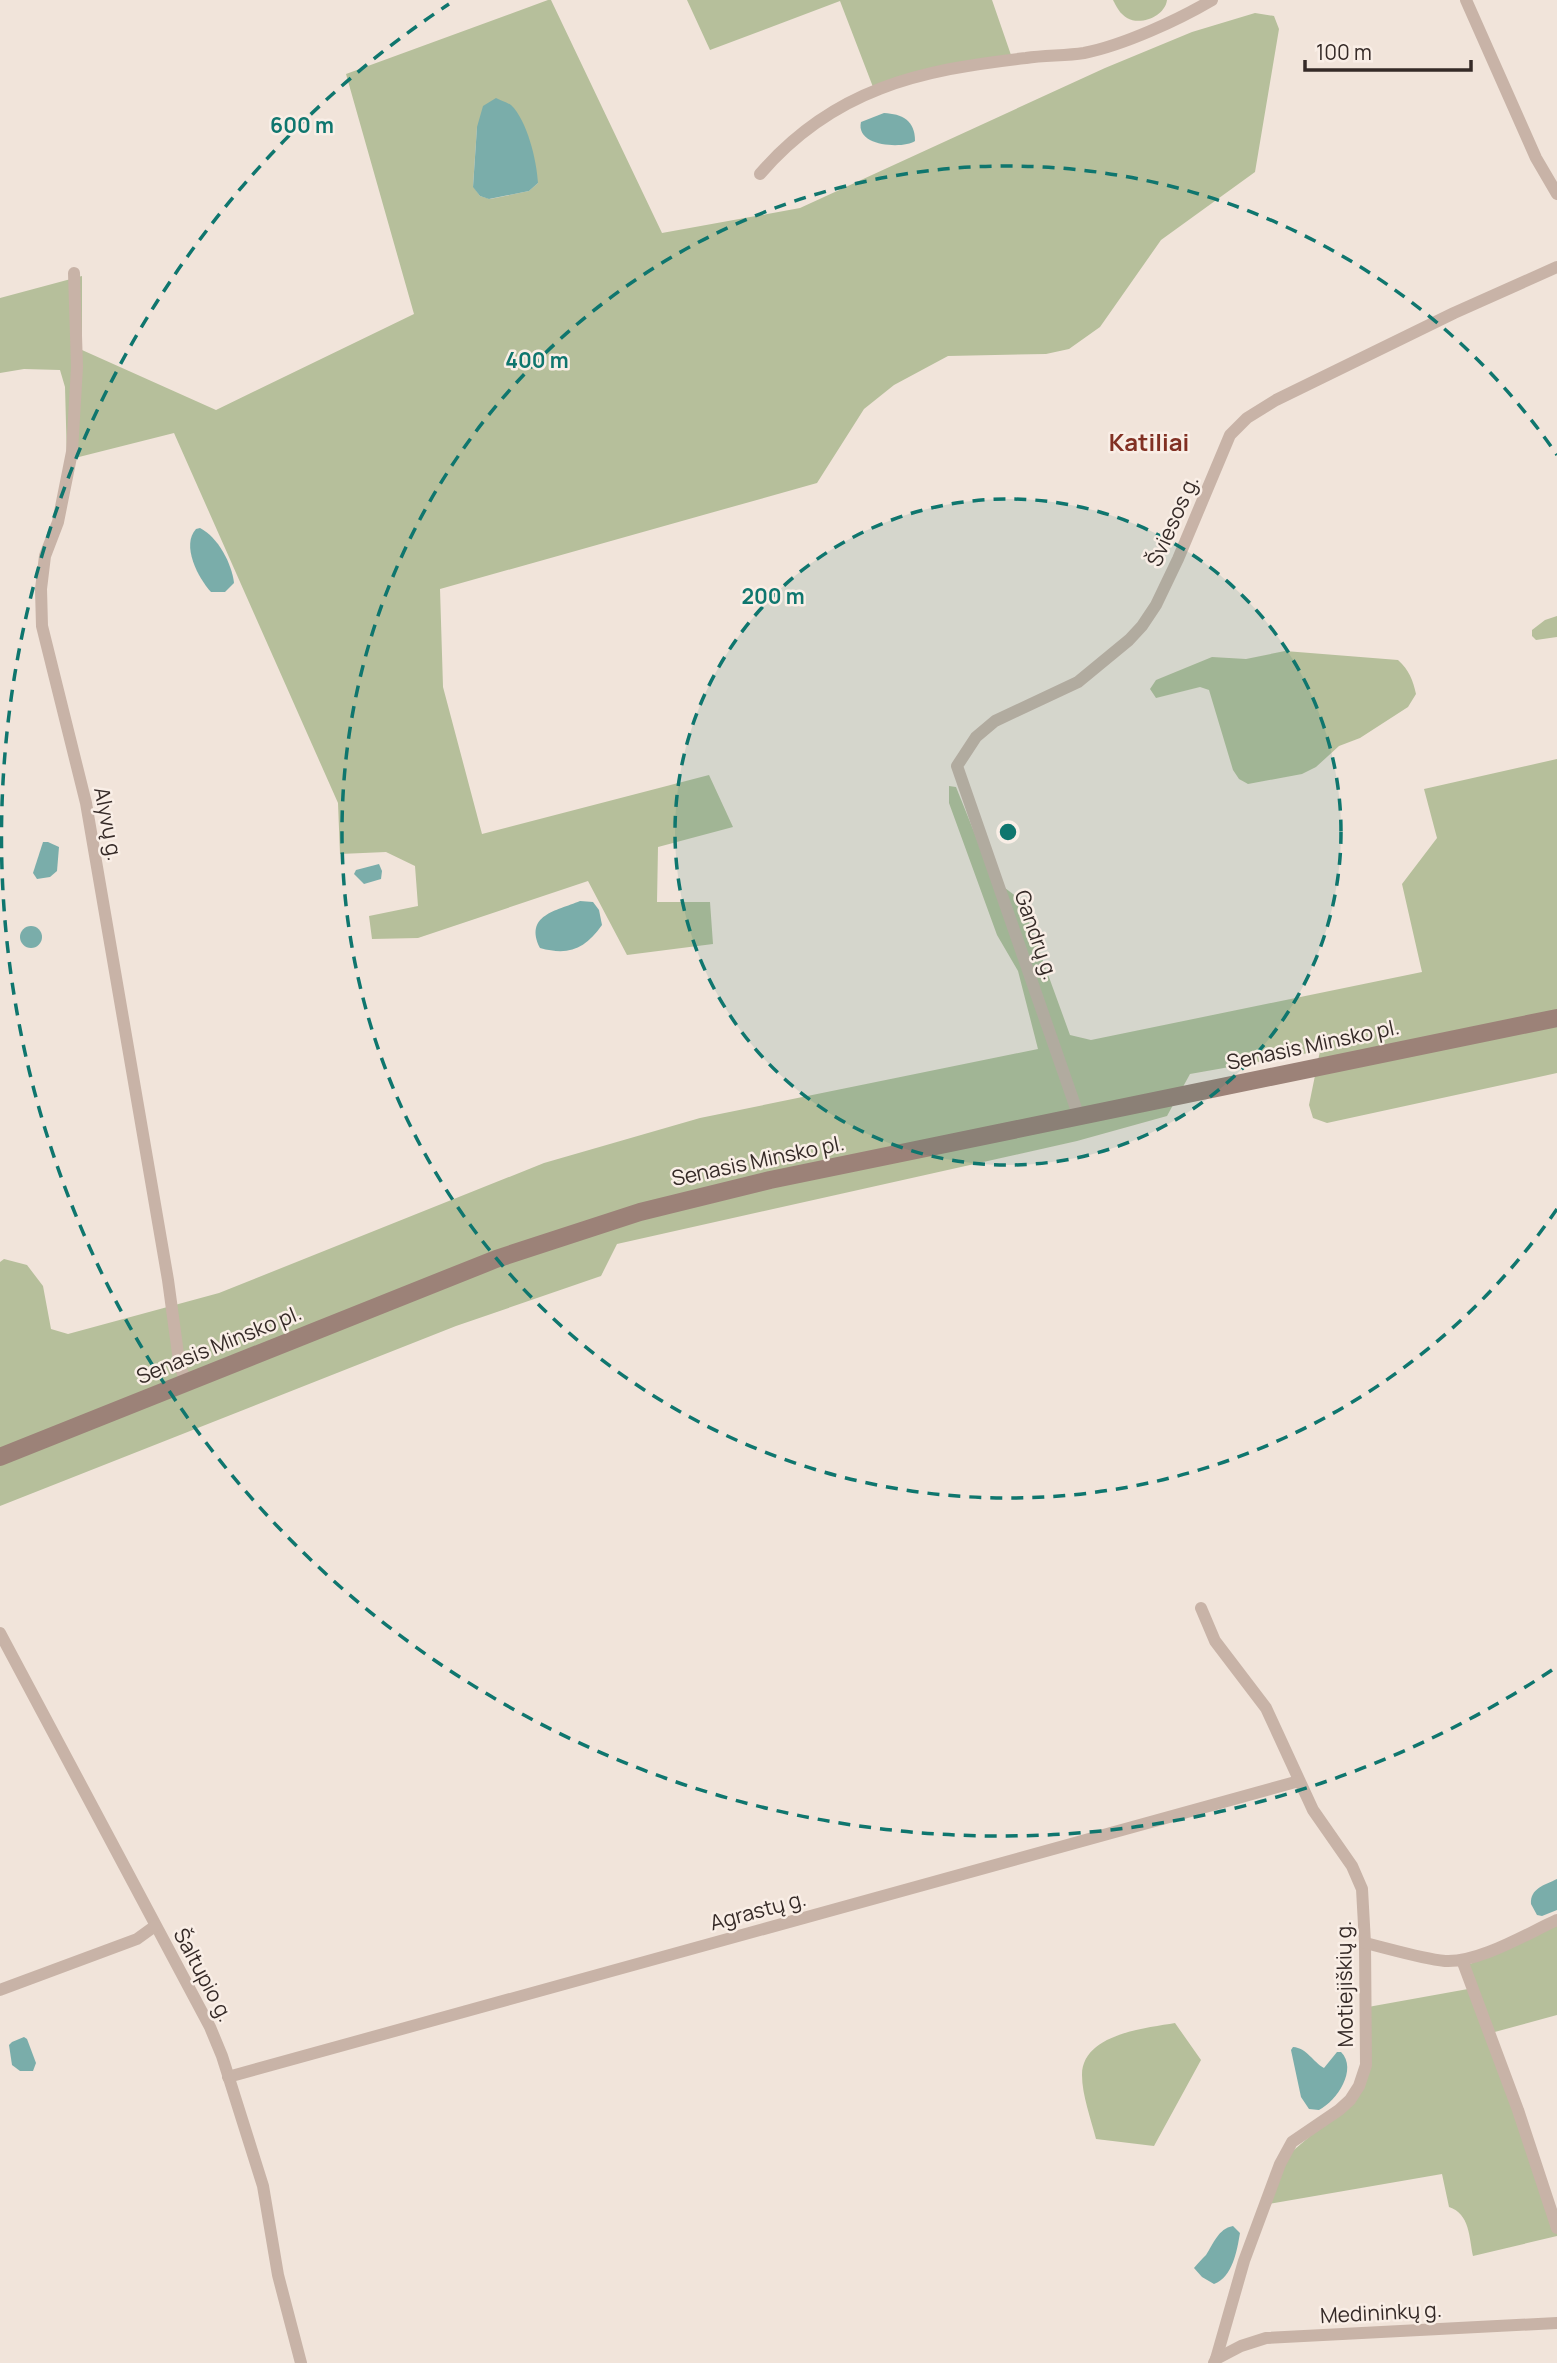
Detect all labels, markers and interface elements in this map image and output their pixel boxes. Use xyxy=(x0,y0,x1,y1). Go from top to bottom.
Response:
scale bar xyxy=(1305,28,1471,72)
text: 100 m xyxy=(1316,38,1372,66)
text: 600 m xyxy=(270,111,334,139)
text: 400 m xyxy=(505,346,569,374)
district label: Katiliai xyxy=(1109,425,1189,458)
street label: Šviesos g. xyxy=(1140,471,1205,571)
text: 200 m xyxy=(741,582,805,610)
street label: Alyvų g. xyxy=(88,785,130,863)
centre of rings xyxy=(996,820,1020,844)
street label: Gandrų g. xyxy=(1009,886,1065,983)
street label: Senasis Minsko pl. xyxy=(1224,1012,1402,1076)
street label: Senasis Minsko pl. xyxy=(669,1128,847,1192)
street label: Senasis Minsko pl. xyxy=(132,1298,305,1390)
street label: Agrastų g. xyxy=(707,1884,809,1936)
street label: Motiejiškių g. xyxy=(1329,1920,1359,2048)
street label: Šaltupio g. xyxy=(168,1923,240,2026)
street label: Medininkų g. xyxy=(1319,2295,1443,2329)

